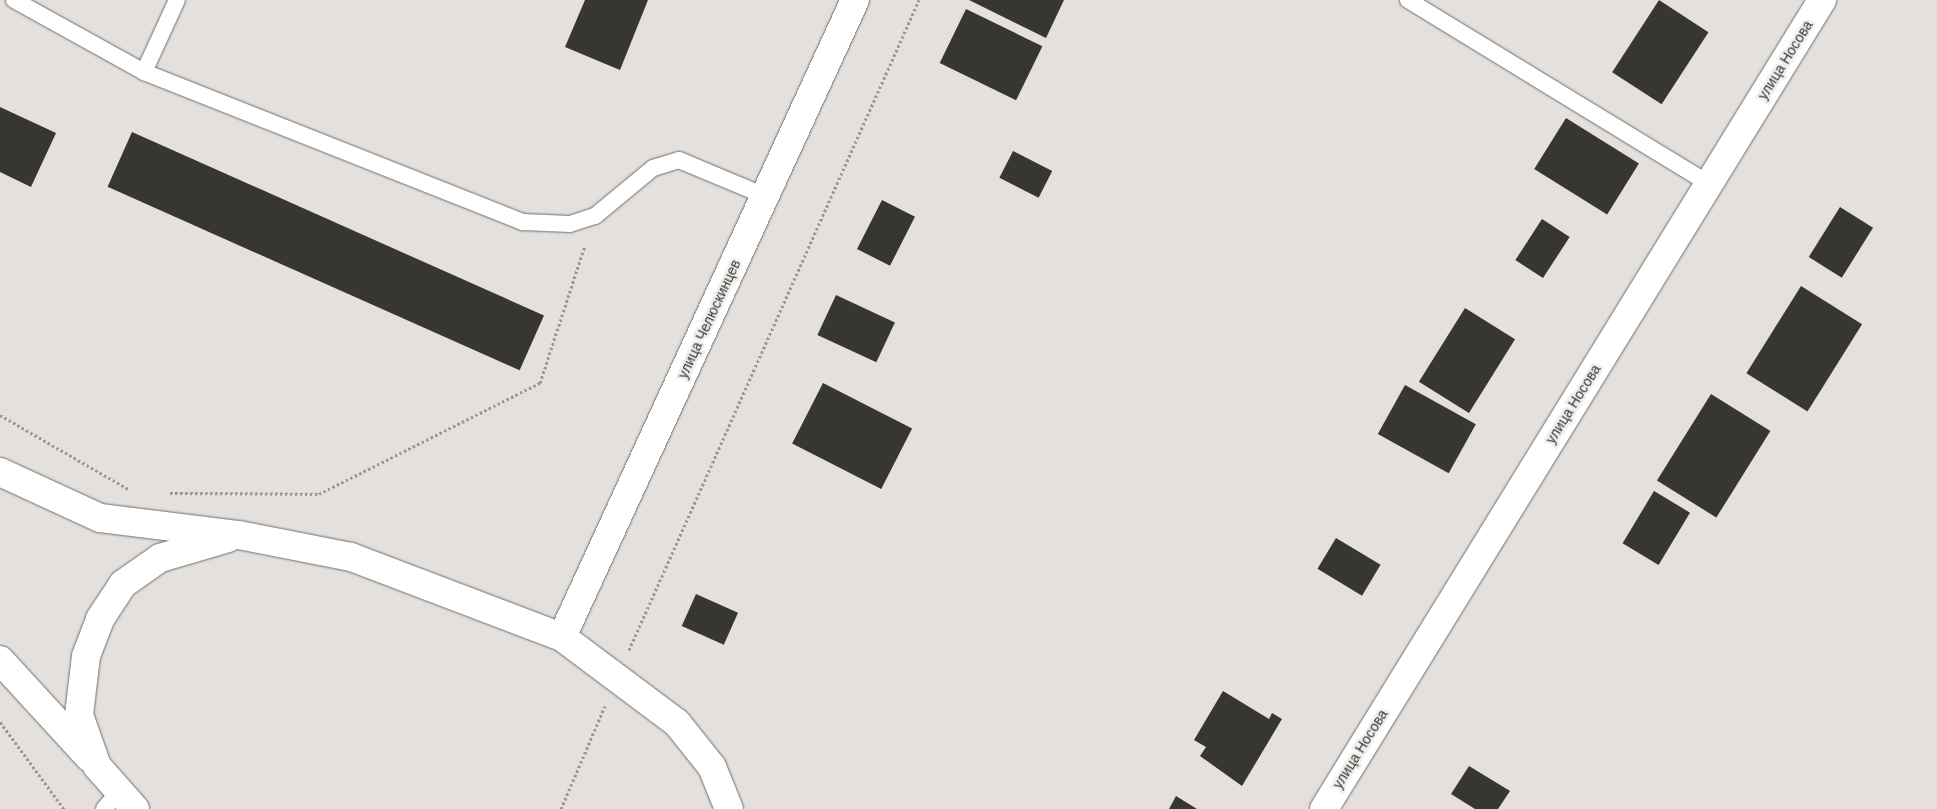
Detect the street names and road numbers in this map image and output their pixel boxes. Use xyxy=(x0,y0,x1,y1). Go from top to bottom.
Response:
street label: улица Носова xyxy=(1754,17,1816,103)
street label: улица Челюскинцев xyxy=(674,257,744,381)
street label: улица Носова xyxy=(1542,361,1604,447)
street label: улица Носова xyxy=(1329,706,1391,792)

